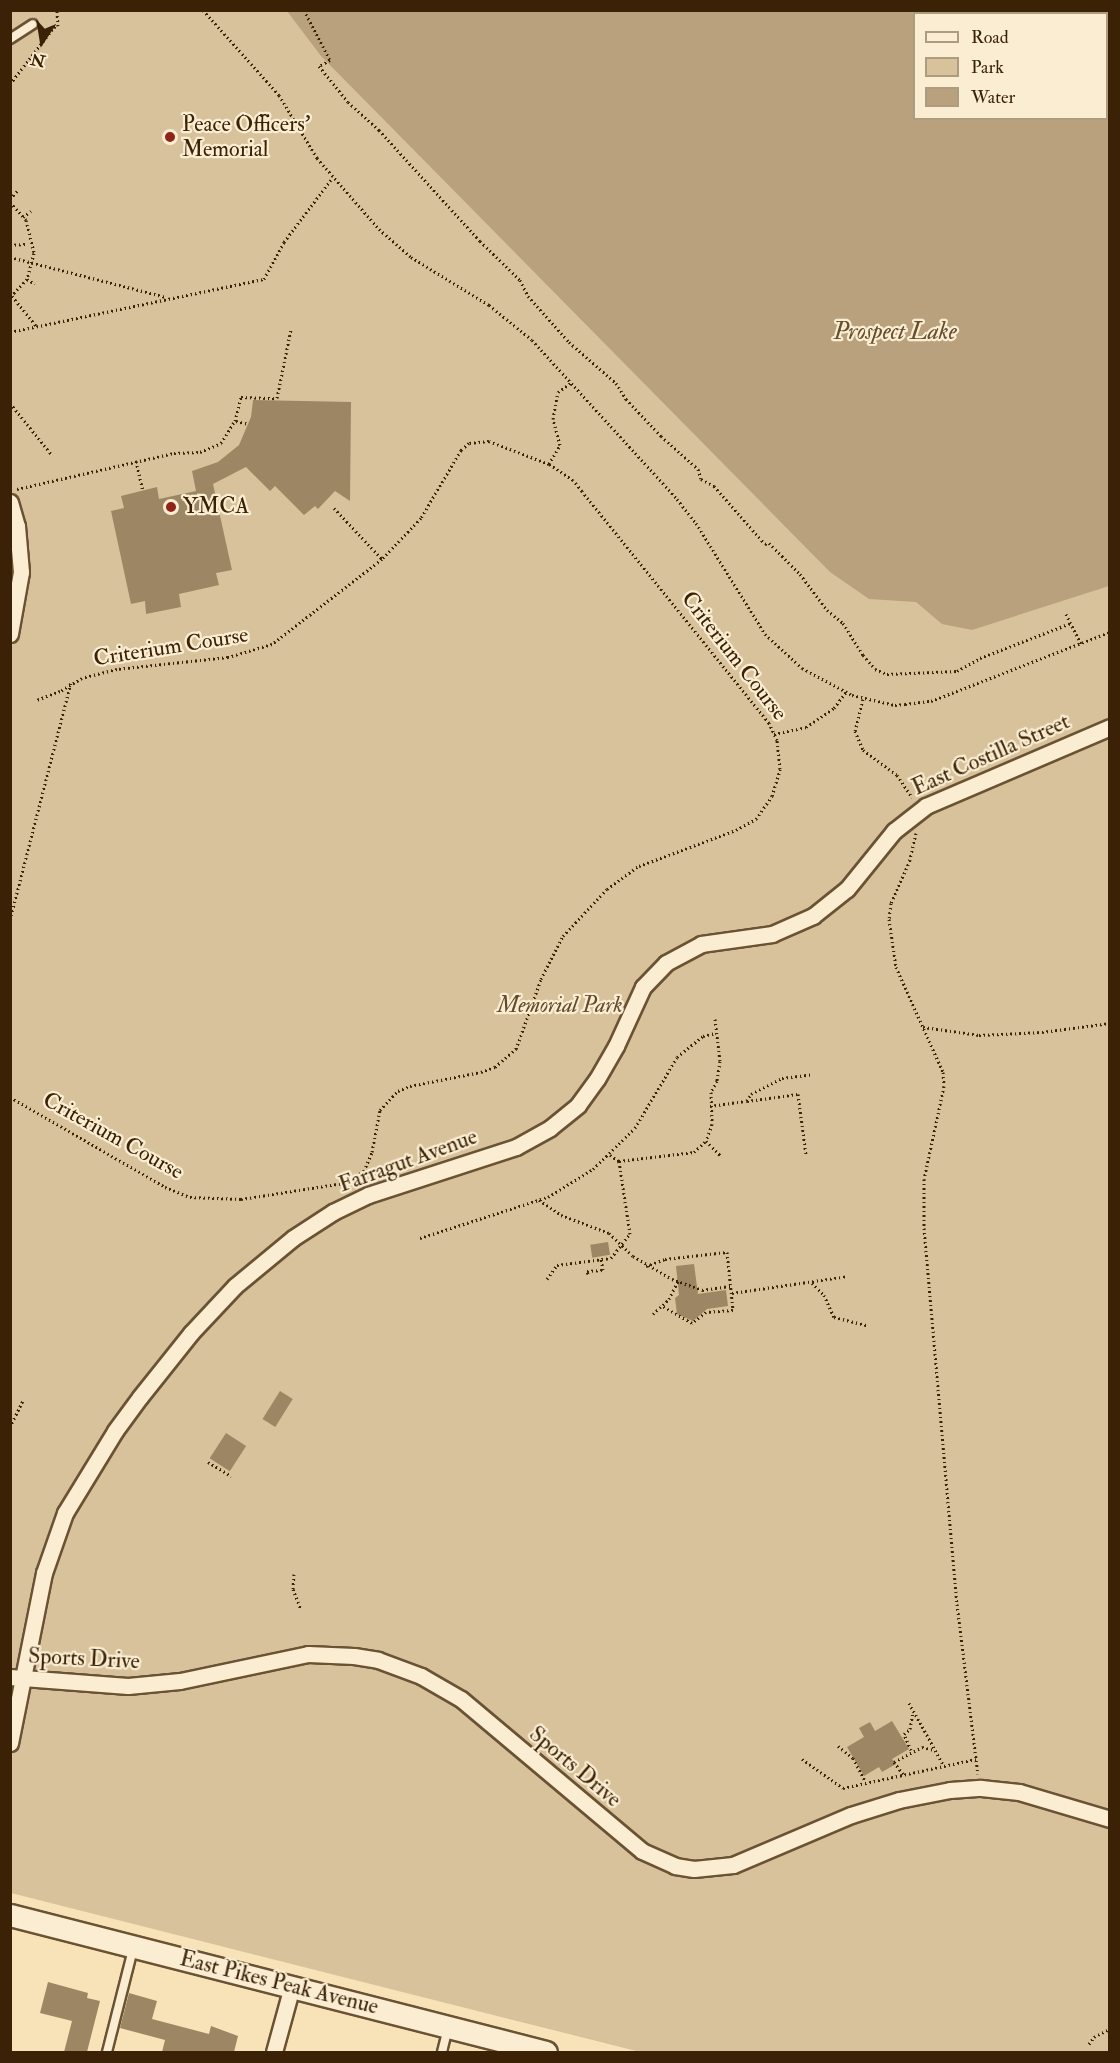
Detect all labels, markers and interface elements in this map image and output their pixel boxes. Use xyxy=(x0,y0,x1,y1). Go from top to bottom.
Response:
north arrow xyxy=(12,12,72,72)
legend xyxy=(913,12,1108,120)
text: Road xyxy=(971,26,1009,49)
text: N xyxy=(29,48,47,71)
text: Park xyxy=(971,56,1004,79)
text: Water xyxy=(971,86,1015,109)
place label: Peace Officers' Memorial xyxy=(182,111,310,162)
marker: Peace Officers' Memorial xyxy=(163,130,177,144)
water label: Prospect Lake xyxy=(833,318,957,346)
place label: YMCA xyxy=(183,494,249,520)
marker: YMCA xyxy=(164,500,178,514)
street label: Criterium Course xyxy=(676,586,792,726)
street label: Criterium Course xyxy=(92,622,250,672)
street label: East Costilla Street xyxy=(908,708,1074,802)
park label: Memorial Park xyxy=(497,993,623,1019)
street label: Criterium Course xyxy=(38,1087,188,1185)
street label: Farragut Avenue xyxy=(335,1124,481,1198)
street label: Sports Drive xyxy=(27,1643,141,1675)
street label: Sports Drive xyxy=(524,1721,626,1813)
street label: East Pikes Peak Avenue xyxy=(177,1946,381,2020)

